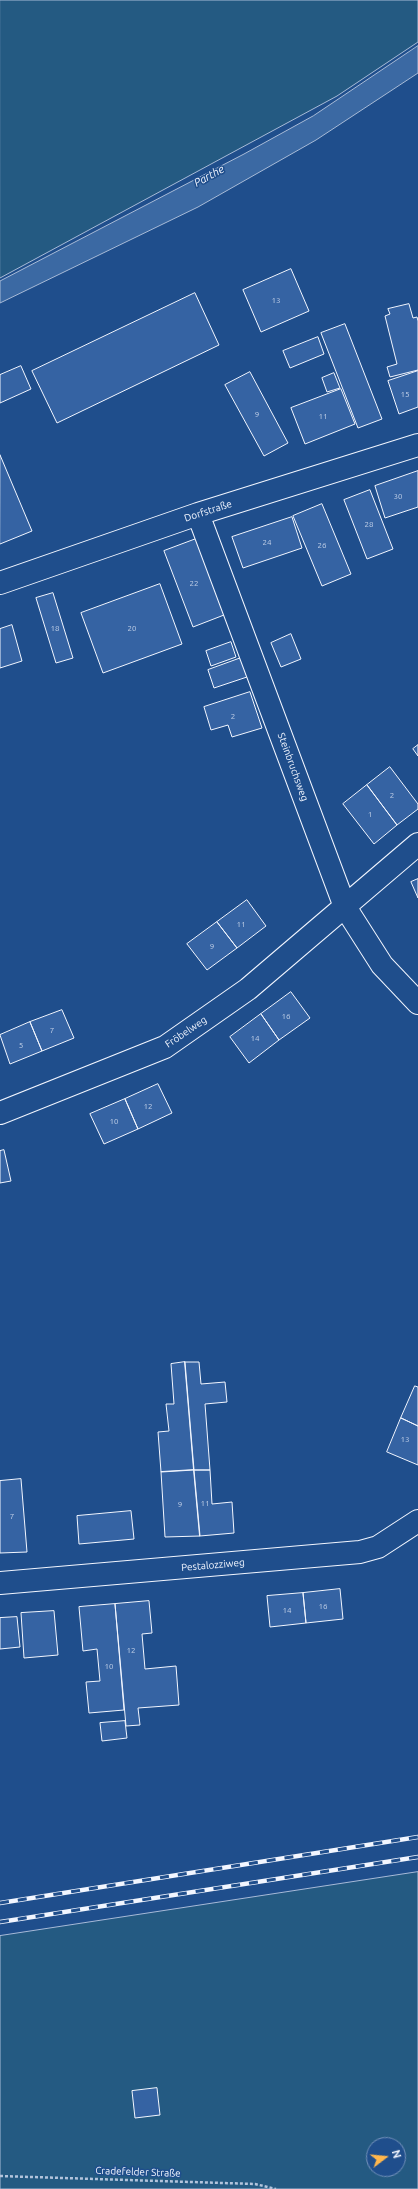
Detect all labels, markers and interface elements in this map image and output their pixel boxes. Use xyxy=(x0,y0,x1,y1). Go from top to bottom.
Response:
water label: Parthe xyxy=(192,162,226,190)
house number: 13 xyxy=(271,295,281,305)
house number: 15 xyxy=(400,389,410,399)
house number: 9 xyxy=(255,409,259,419)
house number: 11 xyxy=(318,411,328,421)
house number: 30 xyxy=(393,491,403,501)
street label: Dorfstraße xyxy=(183,498,233,524)
house number: 28 xyxy=(364,519,374,529)
house number: 24 xyxy=(262,537,272,547)
house number: 26 xyxy=(317,540,327,550)
house number: 22 xyxy=(189,578,199,588)
house number: 18 xyxy=(50,623,60,633)
house number: 20 xyxy=(127,623,137,633)
house number: 2 xyxy=(231,711,235,721)
street label: Steinbruchsweg xyxy=(275,731,311,803)
house number: 2 xyxy=(390,790,394,800)
house number: 1 xyxy=(368,809,372,819)
house number: 11 xyxy=(236,919,246,929)
house number: 9 xyxy=(210,941,214,951)
house number: 16 xyxy=(281,1011,291,1021)
street label: Fröbelweg xyxy=(163,1014,209,1050)
house number: 7 xyxy=(50,1025,54,1035)
house number: 14 xyxy=(250,1033,260,1043)
house number: 5 xyxy=(19,1040,23,1050)
house number: 12 xyxy=(143,1101,153,1111)
house number: 10 xyxy=(109,1116,119,1126)
house number: 13 xyxy=(400,1434,410,1444)
house number: 11 xyxy=(200,1498,210,1508)
house number: 9 xyxy=(178,1499,182,1509)
house number: 7 xyxy=(10,1511,14,1521)
street label: Pestalozziweg xyxy=(181,1556,245,1574)
house number: 16 xyxy=(318,1601,328,1611)
house number: 14 xyxy=(282,1605,292,1615)
house number: 12 xyxy=(126,1645,136,1655)
house number: 10 xyxy=(104,1661,114,1671)
north arrow xyxy=(366,2137,406,2177)
text: N xyxy=(390,2148,403,2160)
street label: Cradefelder Straße xyxy=(95,2165,181,2179)

